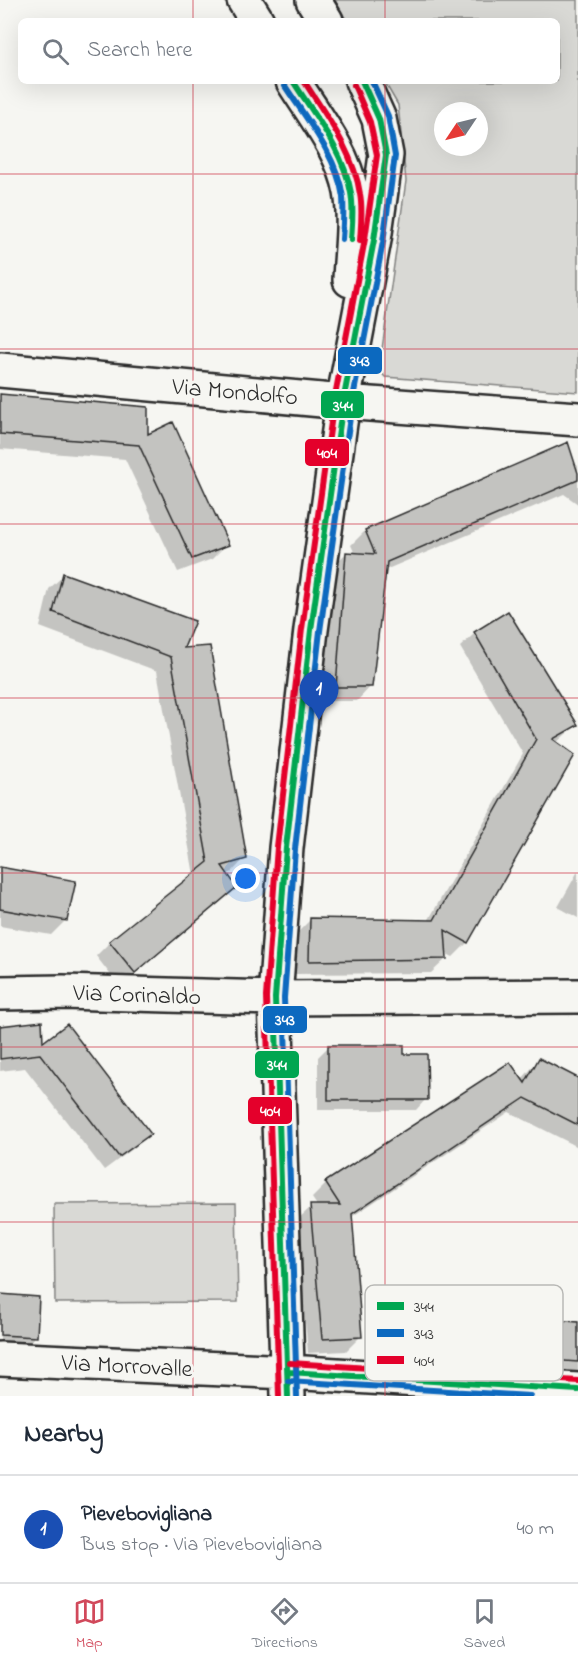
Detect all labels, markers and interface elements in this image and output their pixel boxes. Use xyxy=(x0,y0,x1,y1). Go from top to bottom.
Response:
search box xyxy=(18,18,560,84)
icon: search xyxy=(39,35,72,68)
text: Search here xyxy=(87,35,192,67)
north arrow xyxy=(434,102,488,156)
line badge: 343 xyxy=(337,346,383,375)
text: 343 xyxy=(349,350,370,374)
street label: Via Mondolfo xyxy=(169,370,299,416)
line badge: 344 xyxy=(320,390,365,419)
text: 344 xyxy=(332,395,353,419)
line badge: 404 xyxy=(304,438,350,467)
text: 404 xyxy=(316,442,337,466)
pin: 1 xyxy=(300,670,338,720)
your location xyxy=(231,864,260,893)
street label: Via Corinaldo xyxy=(71,977,201,1016)
line badge: 343 xyxy=(262,1005,308,1034)
text: 343 xyxy=(274,1009,295,1033)
line badge: 344 xyxy=(254,1050,300,1079)
text: 344 xyxy=(266,1054,287,1078)
line badge: 404 xyxy=(247,1096,293,1125)
text: 404 xyxy=(259,1100,280,1124)
legend xyxy=(365,1285,563,1381)
text: 344 xyxy=(414,1296,434,1320)
text: 343 xyxy=(414,1323,434,1347)
street label: Via Morrovalle xyxy=(59,1347,194,1388)
text: 404 xyxy=(414,1350,435,1374)
text: Nearby xyxy=(24,1416,103,1454)
text: Pievebovigliana xyxy=(81,1499,212,1531)
text: 1 xyxy=(40,1515,47,1544)
text: 40 m xyxy=(517,1515,554,1544)
text: Bus stop · Via Pievebovigliana xyxy=(81,1531,322,1560)
tab: Map xyxy=(73,1595,106,1655)
tab: Directions xyxy=(251,1595,318,1655)
tab: Saved xyxy=(463,1595,505,1655)

